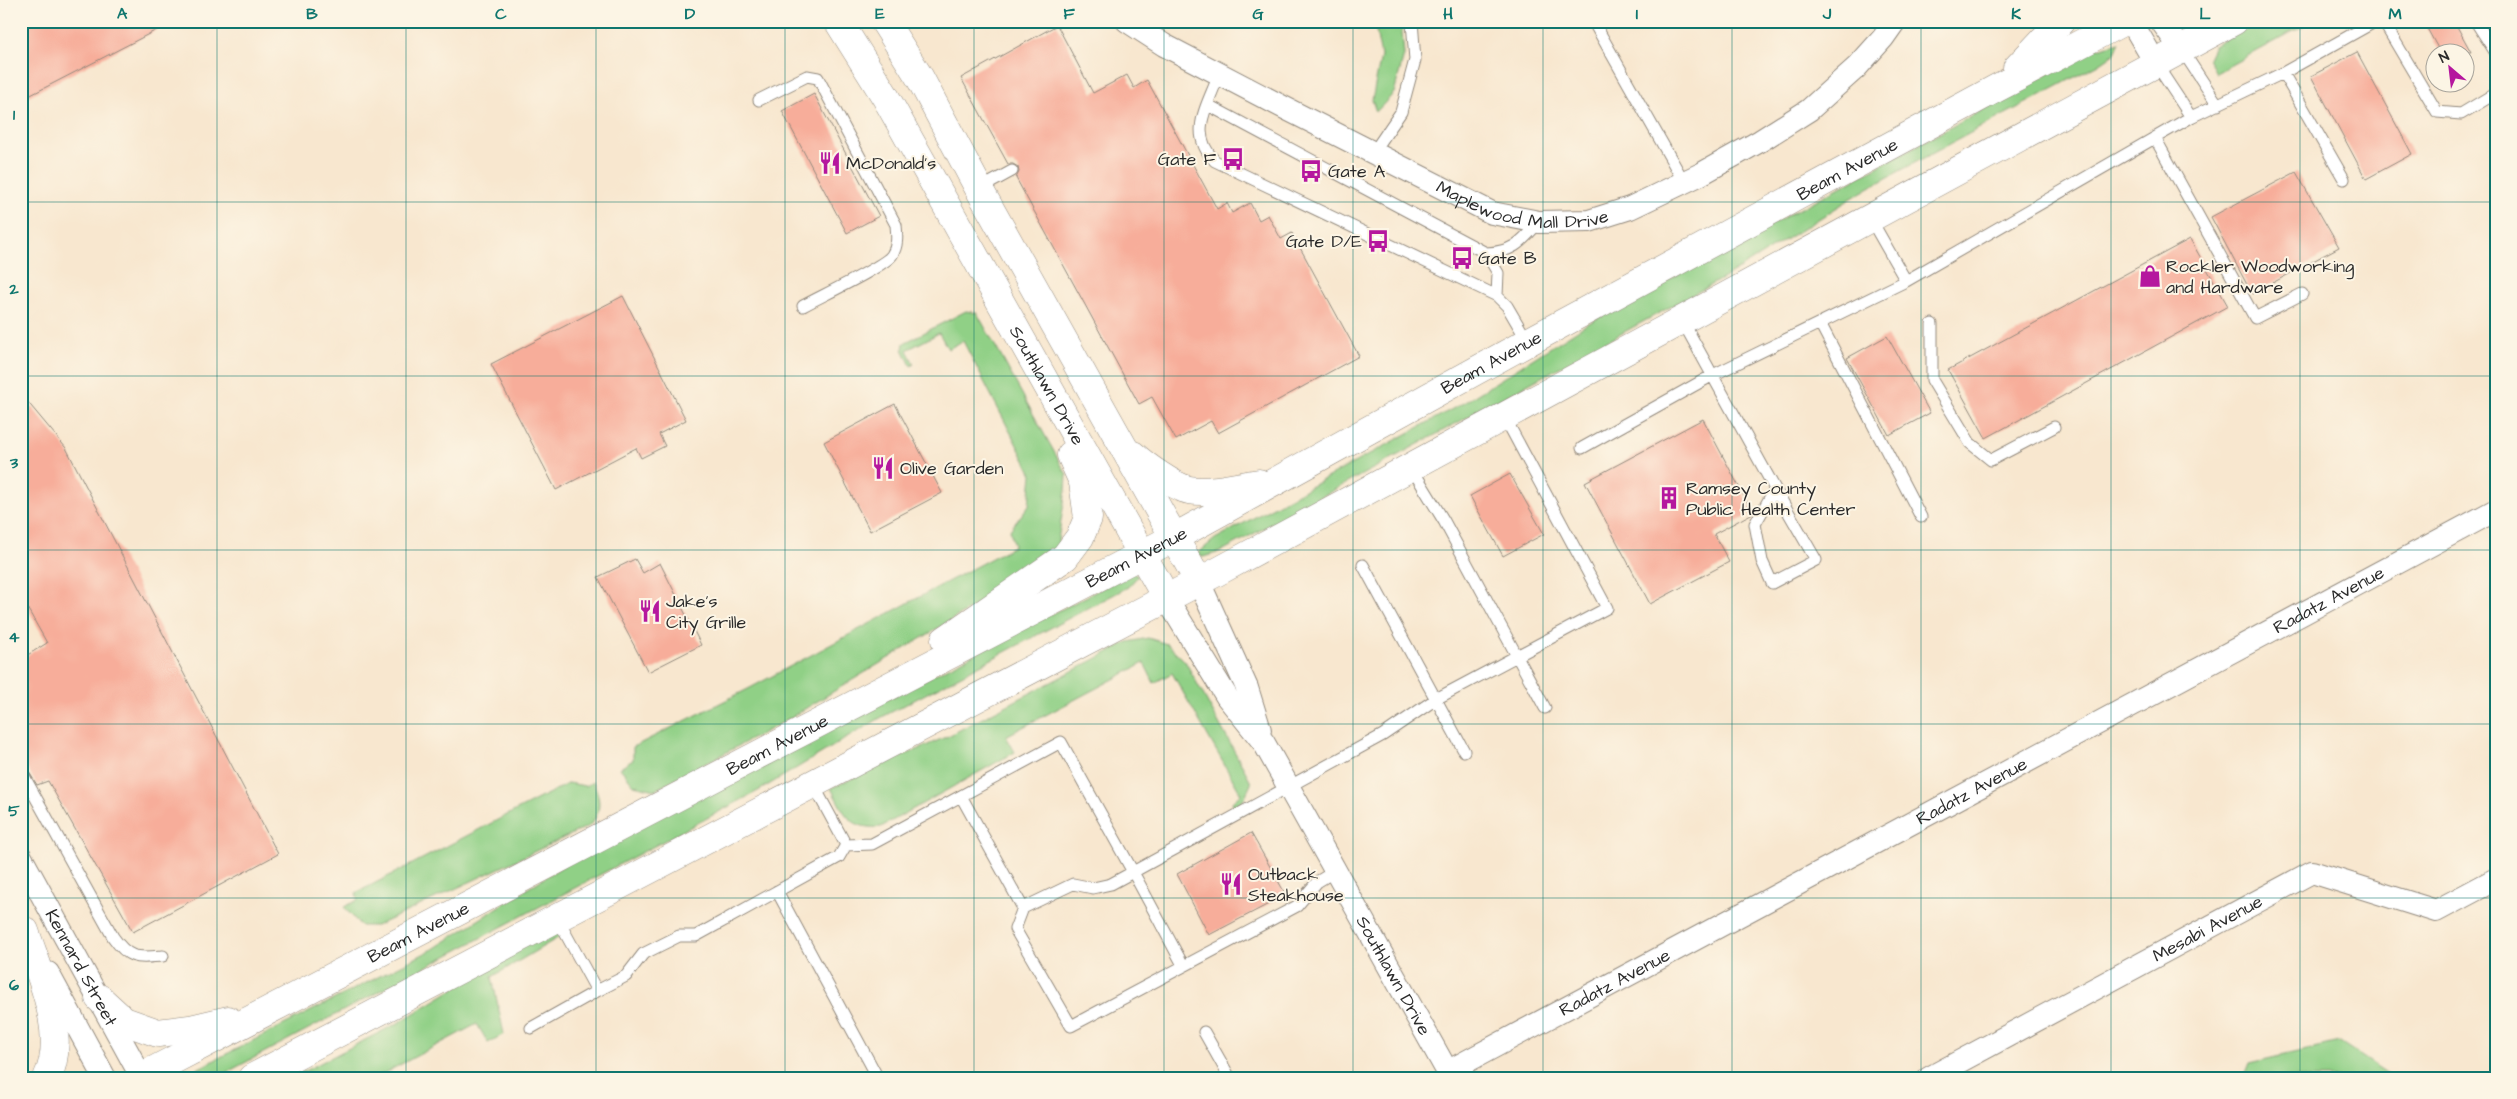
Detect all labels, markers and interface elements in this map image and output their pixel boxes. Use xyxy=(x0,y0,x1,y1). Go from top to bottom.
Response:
text: A xyxy=(117,3,128,25)
text: B xyxy=(306,3,318,25)
text: C xyxy=(495,3,507,25)
text: D xyxy=(685,3,696,25)
text: E xyxy=(875,3,885,25)
text: F xyxy=(1063,3,1075,25)
text: G xyxy=(1252,3,1264,25)
text: H xyxy=(1443,3,1453,25)
text: I xyxy=(1636,3,1638,25)
text: J xyxy=(1822,3,1832,25)
text: K xyxy=(2011,3,2021,25)
text: L xyxy=(2199,3,2211,25)
text: M xyxy=(2388,3,2402,25)
north arrow xyxy=(2424,42,2474,92)
text: N xyxy=(2436,46,2453,68)
text: 1 xyxy=(13,104,16,126)
street label: Beam Avenue xyxy=(1792,131,1902,207)
bus stop icon: Gate F xyxy=(1220,146,1246,172)
place label: Gate F xyxy=(1158,147,1217,172)
restaurant icon: McDonald's xyxy=(817,150,843,176)
place label: McDonald's xyxy=(846,151,936,176)
bus stop icon: Gate A xyxy=(1298,158,1324,184)
place label: Gate A xyxy=(1328,159,1386,184)
street label: Maplewood Mall Drive xyxy=(1432,174,1612,235)
bus stop icon: Gate D/E xyxy=(1365,228,1391,254)
place label: Gate D/E xyxy=(1286,229,1362,254)
bus stop icon: Gate B xyxy=(1449,245,1475,271)
place label: Gate B xyxy=(1478,246,1537,271)
place label: Rockler Woodworking and Hardware xyxy=(2166,254,2354,300)
shop icon: Rockler Woodworking and Hardware xyxy=(2137,263,2163,289)
text: 2 xyxy=(8,278,19,300)
street label: Southlawn Drive xyxy=(1004,321,1091,450)
street label: Beam Avenue xyxy=(1436,324,1546,400)
text: 3 xyxy=(9,452,19,474)
restaurant icon: Olive Garden xyxy=(870,455,896,481)
place label: Olive Garden xyxy=(900,456,1003,481)
place label: Ramsey County Public Health Center xyxy=(1686,476,1855,522)
building icon: Ramsey County Public Health Center xyxy=(1656,485,1682,511)
street label: Beam Avenue xyxy=(1081,520,1192,594)
street label: Radatz Avenue xyxy=(2269,560,2389,640)
place label: Jake's City Grille xyxy=(666,589,747,636)
restaurant icon: Jake's City Grille xyxy=(637,598,663,624)
text: 4 xyxy=(9,626,20,648)
street label: Beam Avenue xyxy=(722,708,833,782)
street label: Radatz Avenue xyxy=(1912,751,2032,831)
text: 5 xyxy=(8,800,20,822)
place label: Outback Steakhouse xyxy=(1248,862,1344,908)
restaurant icon: Outback Steakhouse xyxy=(1218,871,1244,897)
street label: Mesabi Avenue xyxy=(2148,888,2267,968)
street label: Beam Avenue xyxy=(363,895,474,969)
street label: Kennard Street xyxy=(39,905,124,1031)
street label: Southlawn Drive xyxy=(1350,911,1437,1040)
street label: Radatz Avenue xyxy=(1555,942,1675,1022)
text: 6 xyxy=(9,974,19,996)

